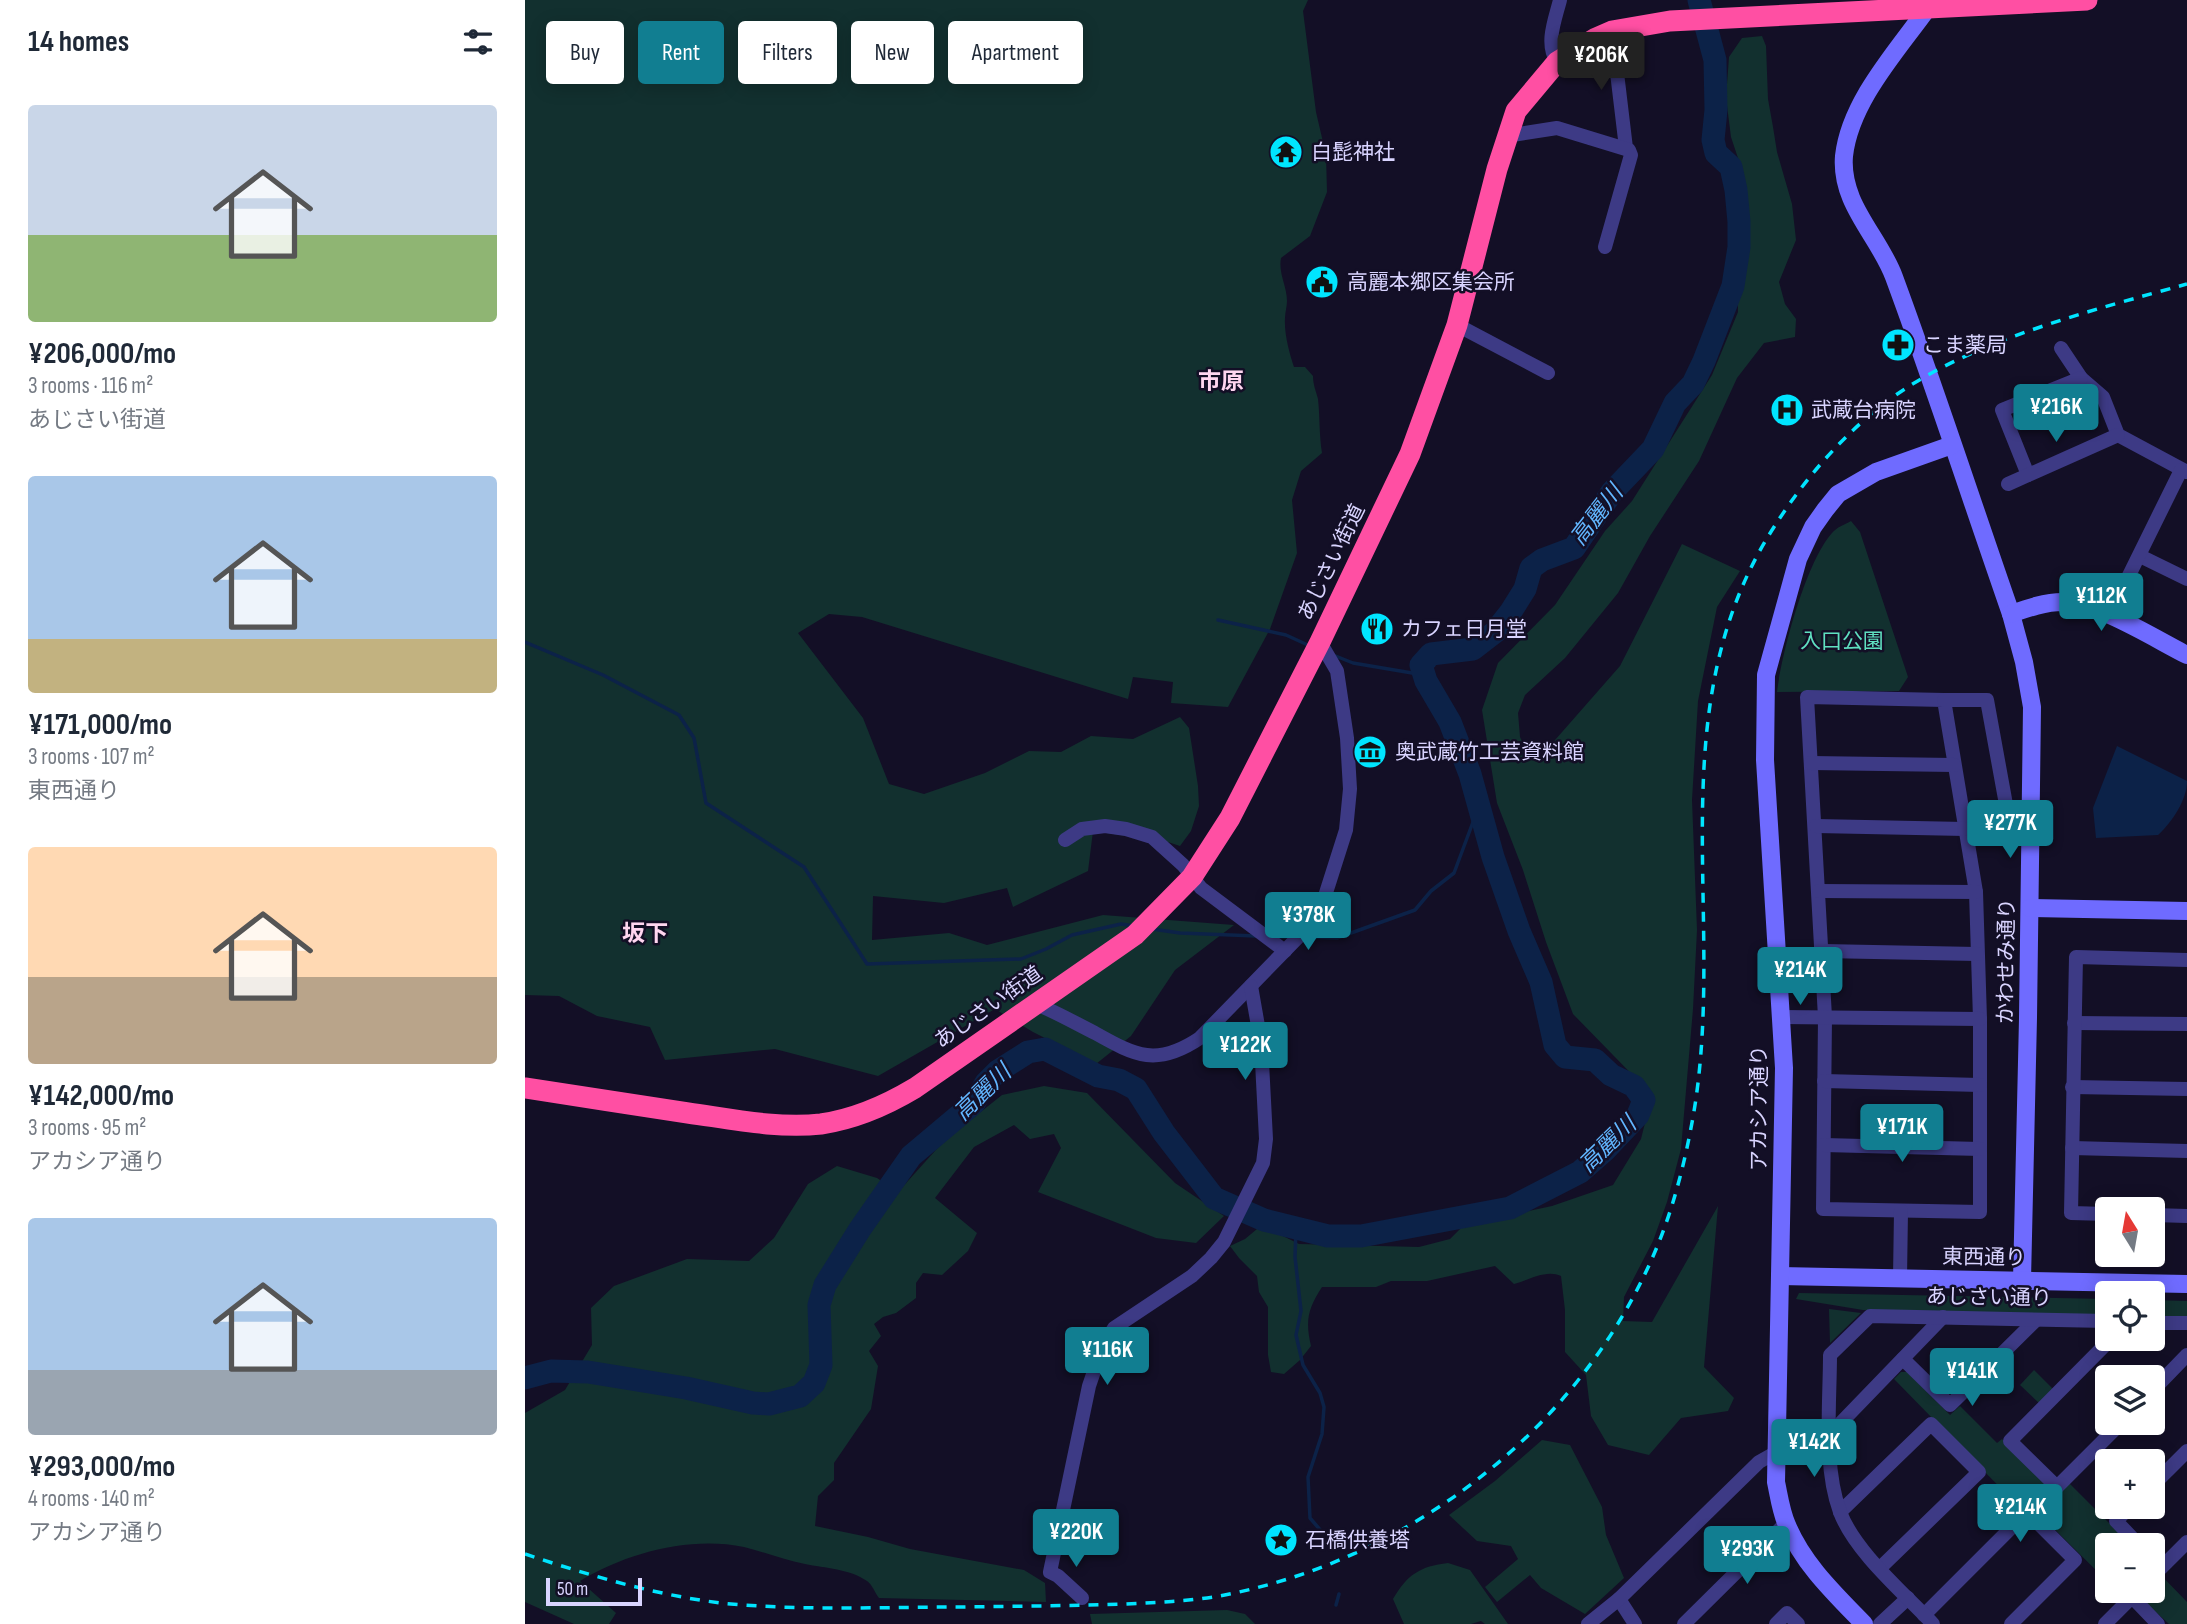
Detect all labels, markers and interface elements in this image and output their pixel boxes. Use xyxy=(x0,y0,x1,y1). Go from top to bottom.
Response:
chip: Buy xyxy=(546,21,624,84)
chip: Rent xyxy=(638,21,724,84)
chip: Filters xyxy=(738,21,837,84)
chip: New xyxy=(851,21,934,84)
chip: Apartment xyxy=(948,21,1083,84)
icon: filters xyxy=(459,23,497,61)
text: 14 homes xyxy=(28,24,129,60)
pin: ¥206K xyxy=(1552,32,1650,92)
text: ¥206K xyxy=(1574,41,1629,69)
temple icon: 白髭神社 xyxy=(1267,133,1305,171)
place label: 白髭神社 xyxy=(1311,140,1395,165)
icon: home xyxy=(200,151,326,277)
public building icon: 高麗本郷区集会所 xyxy=(1303,263,1341,301)
place label: 高麗本郷区集会所 xyxy=(1347,270,1515,295)
pharmacy icon: こま薬局 xyxy=(1879,326,1917,364)
place label: こま薬局 xyxy=(1923,333,2007,358)
text: ¥206,000/mo xyxy=(28,336,176,372)
district label: 市原 xyxy=(1198,368,1244,396)
text: 3 rooms · 116 m² xyxy=(28,372,153,400)
pin: ¥216K xyxy=(2007,384,2105,444)
hospital icon: 武蔵台病院 xyxy=(1768,391,1806,429)
text: ¥216K xyxy=(2029,393,2083,421)
place label: 武蔵台病院 xyxy=(1811,398,1916,423)
text: あじさい街道 xyxy=(28,406,166,434)
water label: 高麗川 xyxy=(1565,477,1631,551)
street label: あじさい街道 xyxy=(1293,500,1370,624)
icon: home xyxy=(200,522,326,648)
pin: ¥112K xyxy=(2052,574,2150,633)
text: ¥112K xyxy=(2075,582,2127,610)
restaurant icon: カフェ日月堂 xyxy=(1358,610,1396,648)
place label: カフェ日月堂 xyxy=(1401,617,1527,642)
park label: 入口公園 xyxy=(1800,629,1884,654)
text: ¥171,000/mo xyxy=(28,707,172,743)
museum icon: 奥武蔵竹工芸資料館 xyxy=(1351,733,1389,771)
place label: 奥武蔵竹工芸資料館 xyxy=(1395,740,1584,765)
text: 3 rooms · 107 m² xyxy=(28,743,155,771)
text: 東西通り xyxy=(28,777,120,805)
pin: ¥277K xyxy=(1961,800,2059,860)
text: ¥277K xyxy=(1983,809,2037,837)
pin: ¥378K xyxy=(1259,892,1357,952)
icon: home xyxy=(200,893,326,1019)
street label: かわせみ通り xyxy=(1993,898,2020,1024)
text: ¥378K xyxy=(1281,901,1335,929)
district label: 坂下 xyxy=(622,920,668,948)
pin: ¥214K xyxy=(1751,948,1849,1007)
text: ¥214K xyxy=(1773,956,1827,984)
street label: あじさい街道 xyxy=(930,961,1047,1054)
pin: ¥122K xyxy=(1196,1023,1294,1082)
text: ¥122K xyxy=(1219,1031,1271,1059)
street label: アカシア通り xyxy=(1747,1045,1772,1171)
water label: 高麗川 xyxy=(948,1057,1019,1127)
text: ¥142,000/mo xyxy=(28,1078,174,1114)
pin: ¥171K xyxy=(1853,1104,1951,1164)
water label: 高麗川 xyxy=(1573,1109,1644,1179)
text: ¥171K xyxy=(1876,1113,1928,1141)
text: 3 rooms · 95 m² xyxy=(28,1114,147,1142)
text: アカシア通り xyxy=(28,1148,166,1176)
north arrow xyxy=(2095,1197,2165,1267)
map controls xyxy=(2095,1197,2165,1603)
street label: 東西通り xyxy=(1942,1244,2026,1271)
icon: home xyxy=(200,1264,326,1390)
button: locate xyxy=(2095,1281,2165,1351)
street label: あじさい通り xyxy=(1926,1284,2052,1311)
pin: ¥116K xyxy=(1058,1328,1156,1387)
text: ¥116K xyxy=(1081,1336,1133,1364)
pin: ¥141K xyxy=(1923,1348,2021,1408)
text: ¥141K xyxy=(1946,1357,1998,1385)
button: layers xyxy=(2095,1365,2165,1435)
pin: ¥142K xyxy=(1765,1420,1863,1479)
text: ¥142K xyxy=(1787,1428,1841,1456)
text: ¥293,000/mo xyxy=(28,1449,175,1485)
button: + xyxy=(2095,1449,2165,1519)
pin: ¥214K xyxy=(1971,1484,2069,1544)
text: 4 rooms · 140 m² xyxy=(28,1485,155,1513)
text: ¥214K xyxy=(1993,1493,2047,1521)
pin: ¥220K xyxy=(1027,1510,1125,1569)
text: ¥220K xyxy=(1049,1518,1103,1546)
text: アカシア通り xyxy=(28,1519,166,1547)
place icon: 石橋供養塔 xyxy=(1262,1521,1300,1559)
pin: ¥293K xyxy=(1698,1526,1796,1586)
place label: 石橋供養塔 xyxy=(1305,1528,1410,1553)
button: − xyxy=(2095,1533,2165,1603)
text: ¥293K xyxy=(1720,1535,1774,1563)
scale bar xyxy=(546,1575,642,1607)
text: 50 m xyxy=(557,1578,588,1601)

